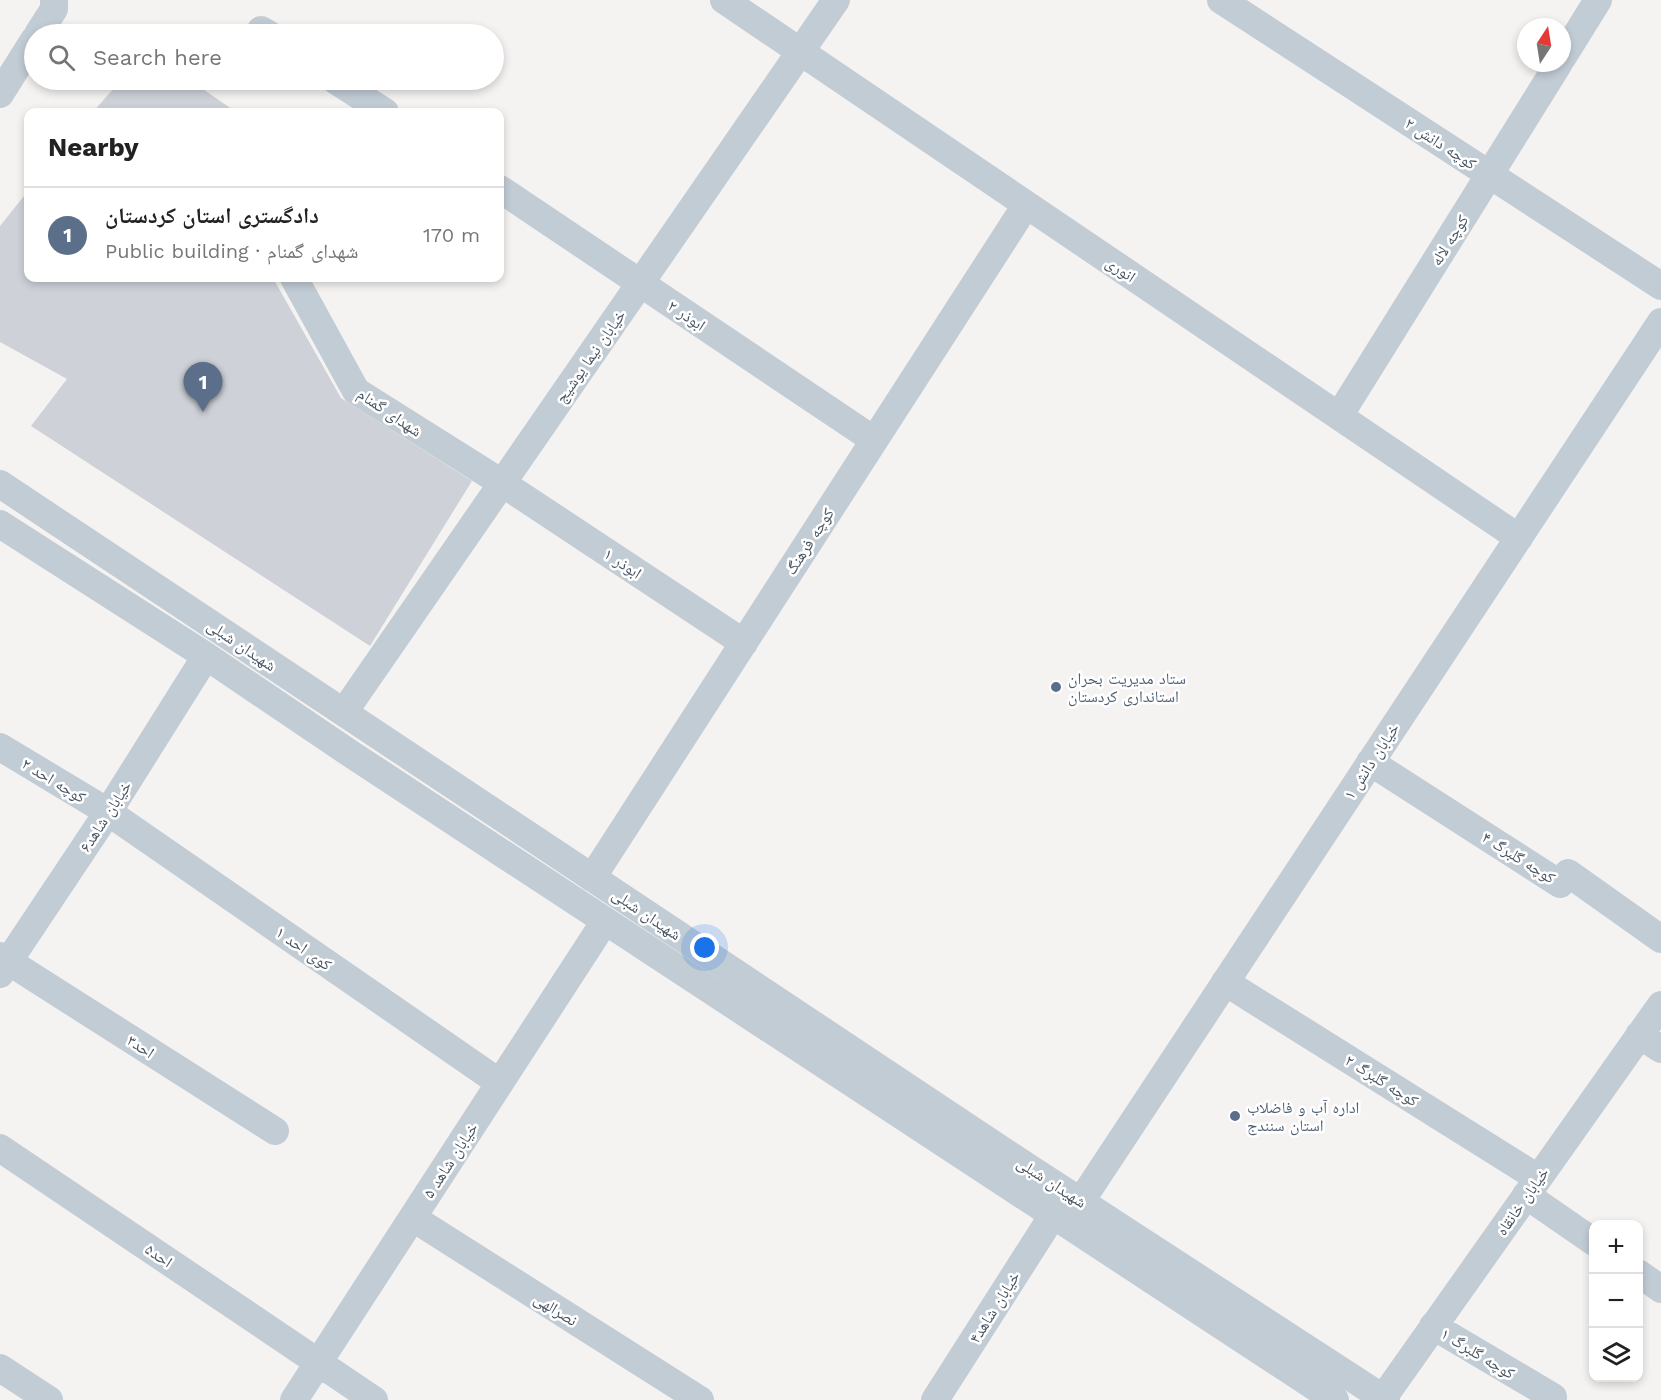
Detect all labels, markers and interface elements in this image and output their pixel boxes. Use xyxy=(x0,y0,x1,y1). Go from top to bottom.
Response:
north arrow xyxy=(1517,18,1571,72)
search box xyxy=(24,24,504,90)
icon: search xyxy=(45,41,78,74)
text: Search here xyxy=(93,45,222,70)
street label: کوچه دانش ۲ xyxy=(1401,113,1480,174)
text: Nearby xyxy=(48,132,139,162)
text: دادگستری استان کردستان xyxy=(105,203,319,228)
street label: کوچه لاله xyxy=(1427,211,1472,269)
text: 1 xyxy=(63,223,72,247)
text: 170 m xyxy=(423,223,480,247)
text: Public building · شهدای گمنام xyxy=(105,239,358,263)
street label: انوری xyxy=(1102,253,1139,287)
street label: ابوذر ۲ xyxy=(664,296,709,335)
street label: خیابان نیما یوشیج xyxy=(551,306,630,407)
pin: 1 xyxy=(184,362,222,412)
street label: شهدای گمنام xyxy=(354,384,425,442)
street label: کوچه فرهنگ xyxy=(781,504,838,578)
street label: ابوذر ۱ xyxy=(600,544,645,583)
street label: شهیدان شبلی xyxy=(203,616,280,676)
place label: ستاد مدیریت بحران استانداری کردستان xyxy=(1068,669,1186,707)
marker: ستاد مدیریت بحران استانداری کردستان xyxy=(1049,680,1063,694)
street label: خیابان دانش ۱ xyxy=(1340,720,1404,803)
street label: کوچه احد ۲ xyxy=(18,754,89,807)
street label: خیابان شاهد۶ xyxy=(75,777,136,856)
street label: کوچه گلبرگ ۴ xyxy=(1479,827,1559,888)
street label: شهیدان شبلی xyxy=(608,885,685,945)
street label: کوی احد ۱ xyxy=(272,922,336,975)
your location xyxy=(690,933,719,962)
street label: احد۳ xyxy=(123,1031,158,1062)
street label: کوچه گلبرگ ۲ xyxy=(1342,1050,1422,1111)
place label: اداره آب و فاضلاب استان سنندج xyxy=(1247,1098,1359,1136)
marker: اداره آب و فاضلاب استان سنندج xyxy=(1228,1109,1242,1123)
street label: خیابان شاهد ۵ xyxy=(419,1119,483,1202)
street label: شهیدان شبلی xyxy=(1013,1153,1090,1213)
street label: خیابان خانقاه xyxy=(1492,1164,1554,1240)
map controls xyxy=(1589,1220,1643,1382)
button: + xyxy=(1589,1220,1643,1274)
street label: احد۵ xyxy=(141,1239,176,1271)
street label: خیابان شاهد۴ xyxy=(965,1268,1025,1347)
button: − xyxy=(1589,1274,1643,1328)
street label: نصرالهی xyxy=(530,1289,581,1331)
street label: کوچه گلبرگ ۱ xyxy=(1437,1324,1518,1383)
button: layers xyxy=(1589,1328,1643,1382)

